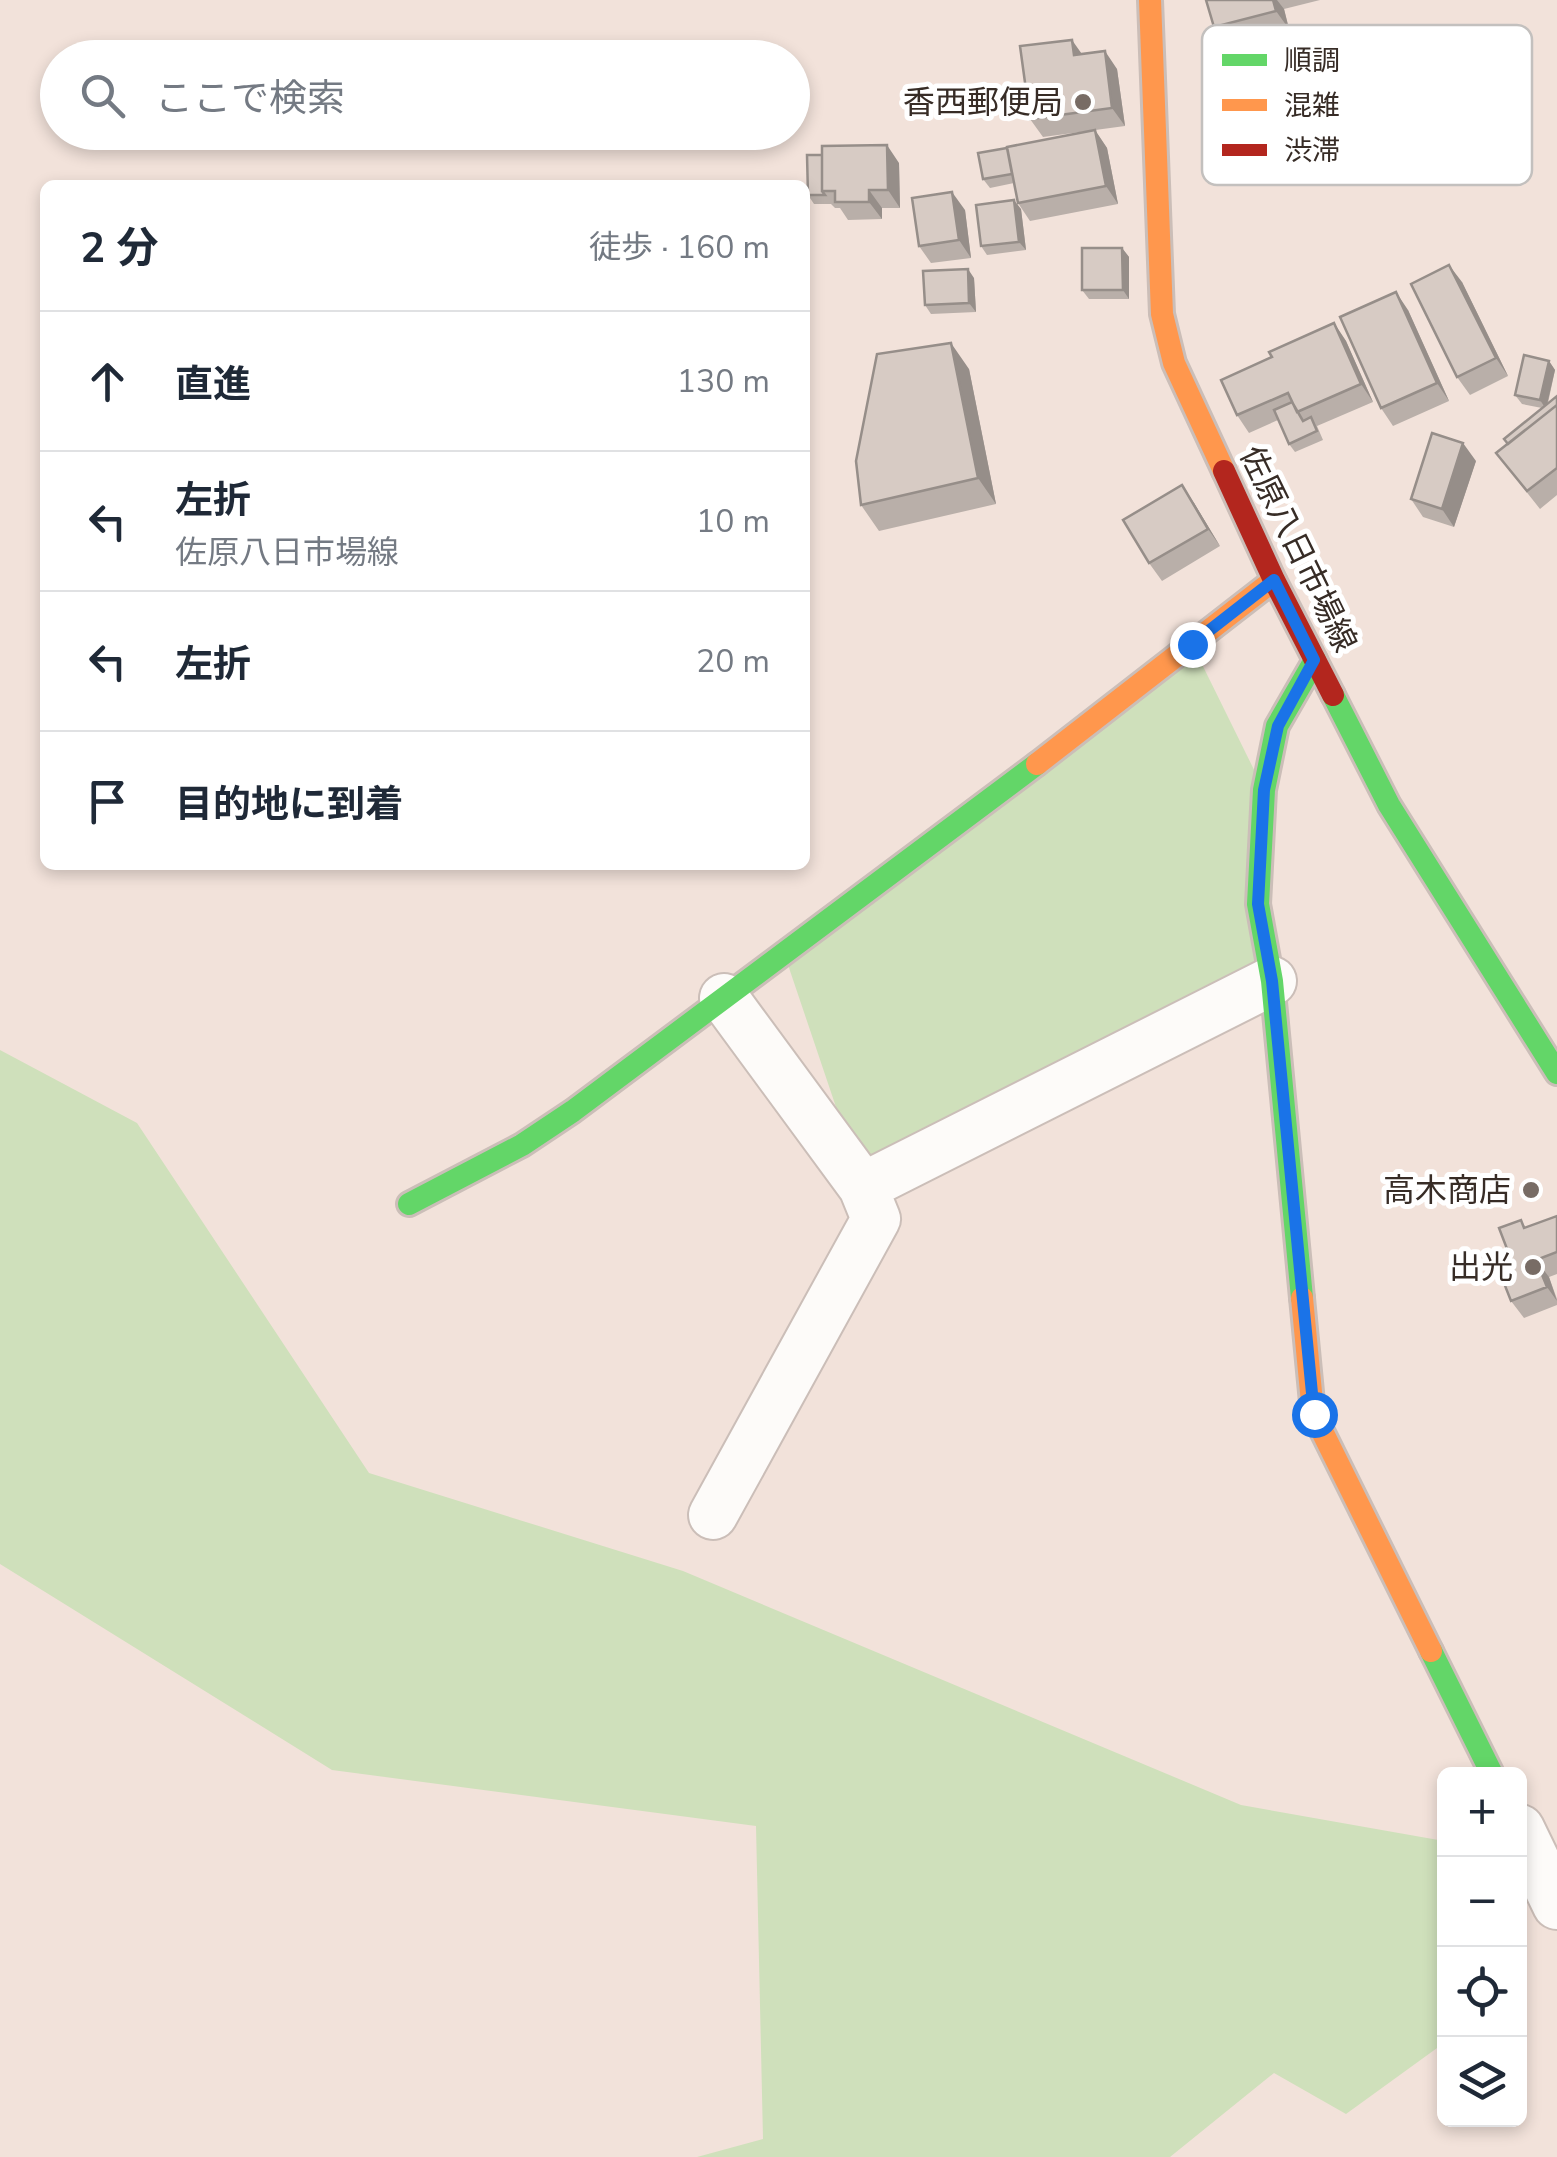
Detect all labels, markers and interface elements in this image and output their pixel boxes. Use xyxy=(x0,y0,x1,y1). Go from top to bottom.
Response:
legend xyxy=(1202,25,1532,185)
search box xyxy=(40,40,810,150)
text: 順調 xyxy=(1284,42,1340,80)
icon: search xyxy=(75,68,130,123)
text: ここで検索 xyxy=(155,73,345,124)
place label: 香西郵便局 xyxy=(903,81,1063,124)
text: 混雑 xyxy=(1284,87,1340,125)
marker: 香西郵便局 xyxy=(1072,91,1094,113)
text: 渋滞 xyxy=(1284,132,1340,170)
text: 2 分 xyxy=(80,220,159,277)
text: 徒歩 · 160 m xyxy=(589,226,770,269)
icon: ahead xyxy=(80,354,135,409)
text: 直進 xyxy=(175,359,251,410)
text: 130 m xyxy=(677,360,770,403)
street label: 佐原八日市場線 xyxy=(1230,439,1366,659)
text: 左折 xyxy=(175,475,251,526)
icon: left xyxy=(80,494,135,549)
text: 10 m xyxy=(696,500,770,543)
text: 佐原八日市場線 xyxy=(175,531,399,574)
route end xyxy=(1170,622,1216,668)
icon: left xyxy=(80,634,135,689)
text: 左折 xyxy=(175,639,251,690)
text: 20 m xyxy=(696,640,770,683)
icon: arrive xyxy=(80,774,135,829)
text: 目的地に到着 xyxy=(175,779,403,830)
place label: 高木商店 xyxy=(1383,1169,1511,1212)
marker: 高木商店 xyxy=(1520,1179,1542,1201)
place label: 出光 xyxy=(1449,1246,1513,1289)
marker: 出光 xyxy=(1522,1256,1544,1278)
route start xyxy=(1292,1392,1338,1438)
map controls xyxy=(1437,1767,1527,2127)
button: + xyxy=(1437,1767,1527,1857)
button: − xyxy=(1437,1857,1527,1947)
button: locate xyxy=(1437,1947,1527,2037)
button: layers xyxy=(1437,2037,1527,2127)

